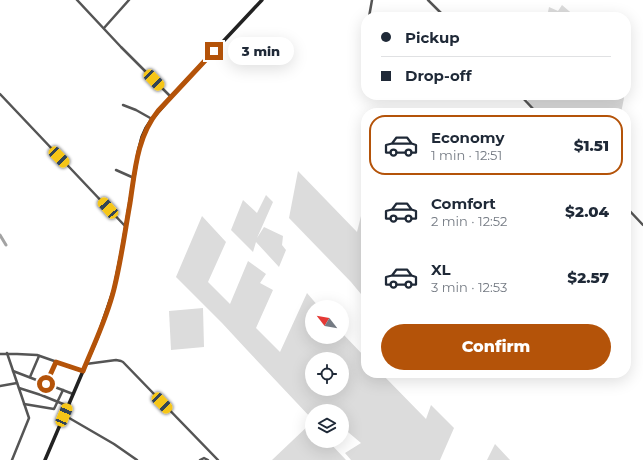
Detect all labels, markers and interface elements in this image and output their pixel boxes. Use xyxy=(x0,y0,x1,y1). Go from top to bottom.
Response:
text: Pickup xyxy=(405,28,460,47)
callout: 3 min xyxy=(228,37,294,65)
route end xyxy=(205,42,223,60)
text: 3 min xyxy=(242,43,280,59)
text: Drop-off xyxy=(405,66,472,85)
car xyxy=(141,67,167,93)
icon: car xyxy=(383,127,419,163)
text: Economy xyxy=(431,128,504,147)
text: $1.51 xyxy=(574,136,609,155)
car xyxy=(46,144,72,170)
text: 1 min · 12:51 xyxy=(431,147,502,163)
icon: car xyxy=(383,193,419,229)
text: Comfort xyxy=(431,194,496,213)
car xyxy=(96,195,120,221)
text: $2.04 xyxy=(565,202,609,221)
text: 2 min · 12:52 xyxy=(431,213,507,229)
icon: car xyxy=(383,259,419,295)
text: XL xyxy=(431,260,450,279)
text: $2.57 xyxy=(567,268,609,287)
text: 3 min · 12:53 xyxy=(431,279,507,295)
north arrow xyxy=(305,300,349,344)
map controls xyxy=(305,300,349,448)
button: Confirm xyxy=(381,324,611,370)
button: locate xyxy=(305,352,349,396)
route start xyxy=(37,375,55,393)
car xyxy=(149,390,175,416)
car xyxy=(54,402,74,428)
button: layers xyxy=(305,404,349,448)

